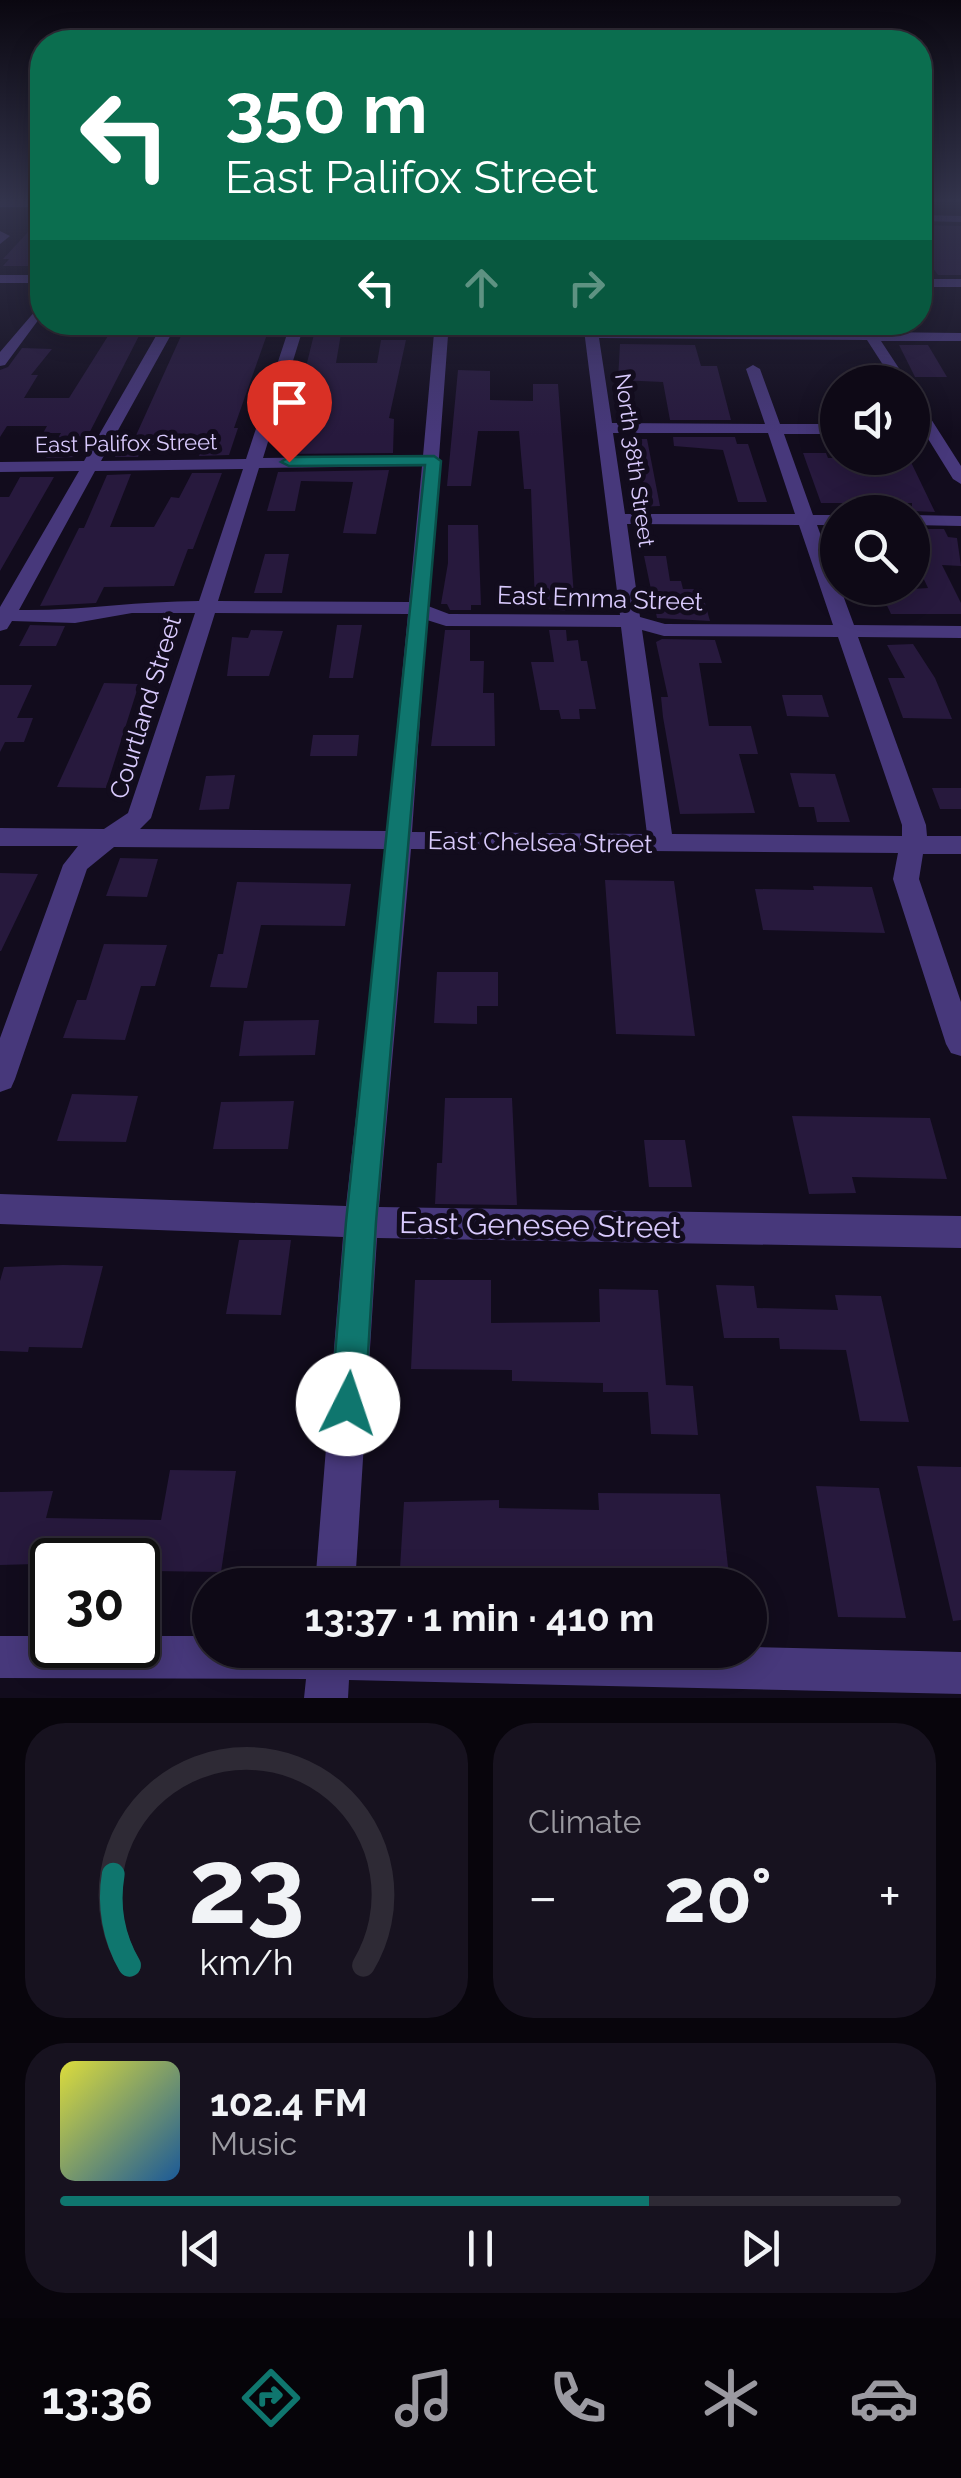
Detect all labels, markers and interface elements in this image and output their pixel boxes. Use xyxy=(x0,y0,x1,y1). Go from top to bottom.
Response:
text: 350 m xyxy=(225,67,428,149)
icon: left xyxy=(60,70,190,200)
text: East Palifox Street xyxy=(225,151,598,204)
icon: left xyxy=(349,260,404,315)
icon: ahead xyxy=(454,260,509,315)
icon: right xyxy=(559,260,614,315)
pin xyxy=(247,360,332,463)
map controls xyxy=(820,365,930,605)
button: sound xyxy=(820,365,930,475)
street label: North 38th Street xyxy=(610,372,660,549)
icon: arrive xyxy=(262,375,317,430)
street label: East Palifox Street xyxy=(35,428,218,458)
button: search xyxy=(820,495,930,605)
street label: East Emma Street xyxy=(497,579,704,617)
street label: Courtland Street xyxy=(103,611,187,802)
street label: East Chelsea Street xyxy=(427,825,653,859)
street label: East Genesee Street xyxy=(399,1205,681,1245)
position arrow xyxy=(296,1352,400,1456)
speed limit sign: 30 xyxy=(30,1538,160,1668)
text: 13:37 · 1 min · 410 m xyxy=(305,1595,654,1640)
text: Climate xyxy=(528,1803,642,1840)
text: 23 xyxy=(188,1825,305,1947)
text: 20° xyxy=(664,1851,772,1940)
text: − xyxy=(528,1864,558,1929)
text: + xyxy=(878,1864,901,1929)
text: km/h xyxy=(199,1941,294,1983)
text: 102.4 FM xyxy=(210,2080,368,2125)
text: Music xyxy=(210,2125,297,2162)
icon: previous xyxy=(173,2221,228,2276)
icon: pause xyxy=(453,2221,508,2276)
icon: next xyxy=(733,2221,788,2276)
icon: directions xyxy=(236,2363,306,2433)
icon: music xyxy=(389,2363,459,2433)
icon: phone xyxy=(543,2363,613,2433)
icon: climate xyxy=(696,2363,766,2433)
icon: car xyxy=(849,2363,919,2433)
text: 13:36 xyxy=(42,2372,153,2425)

